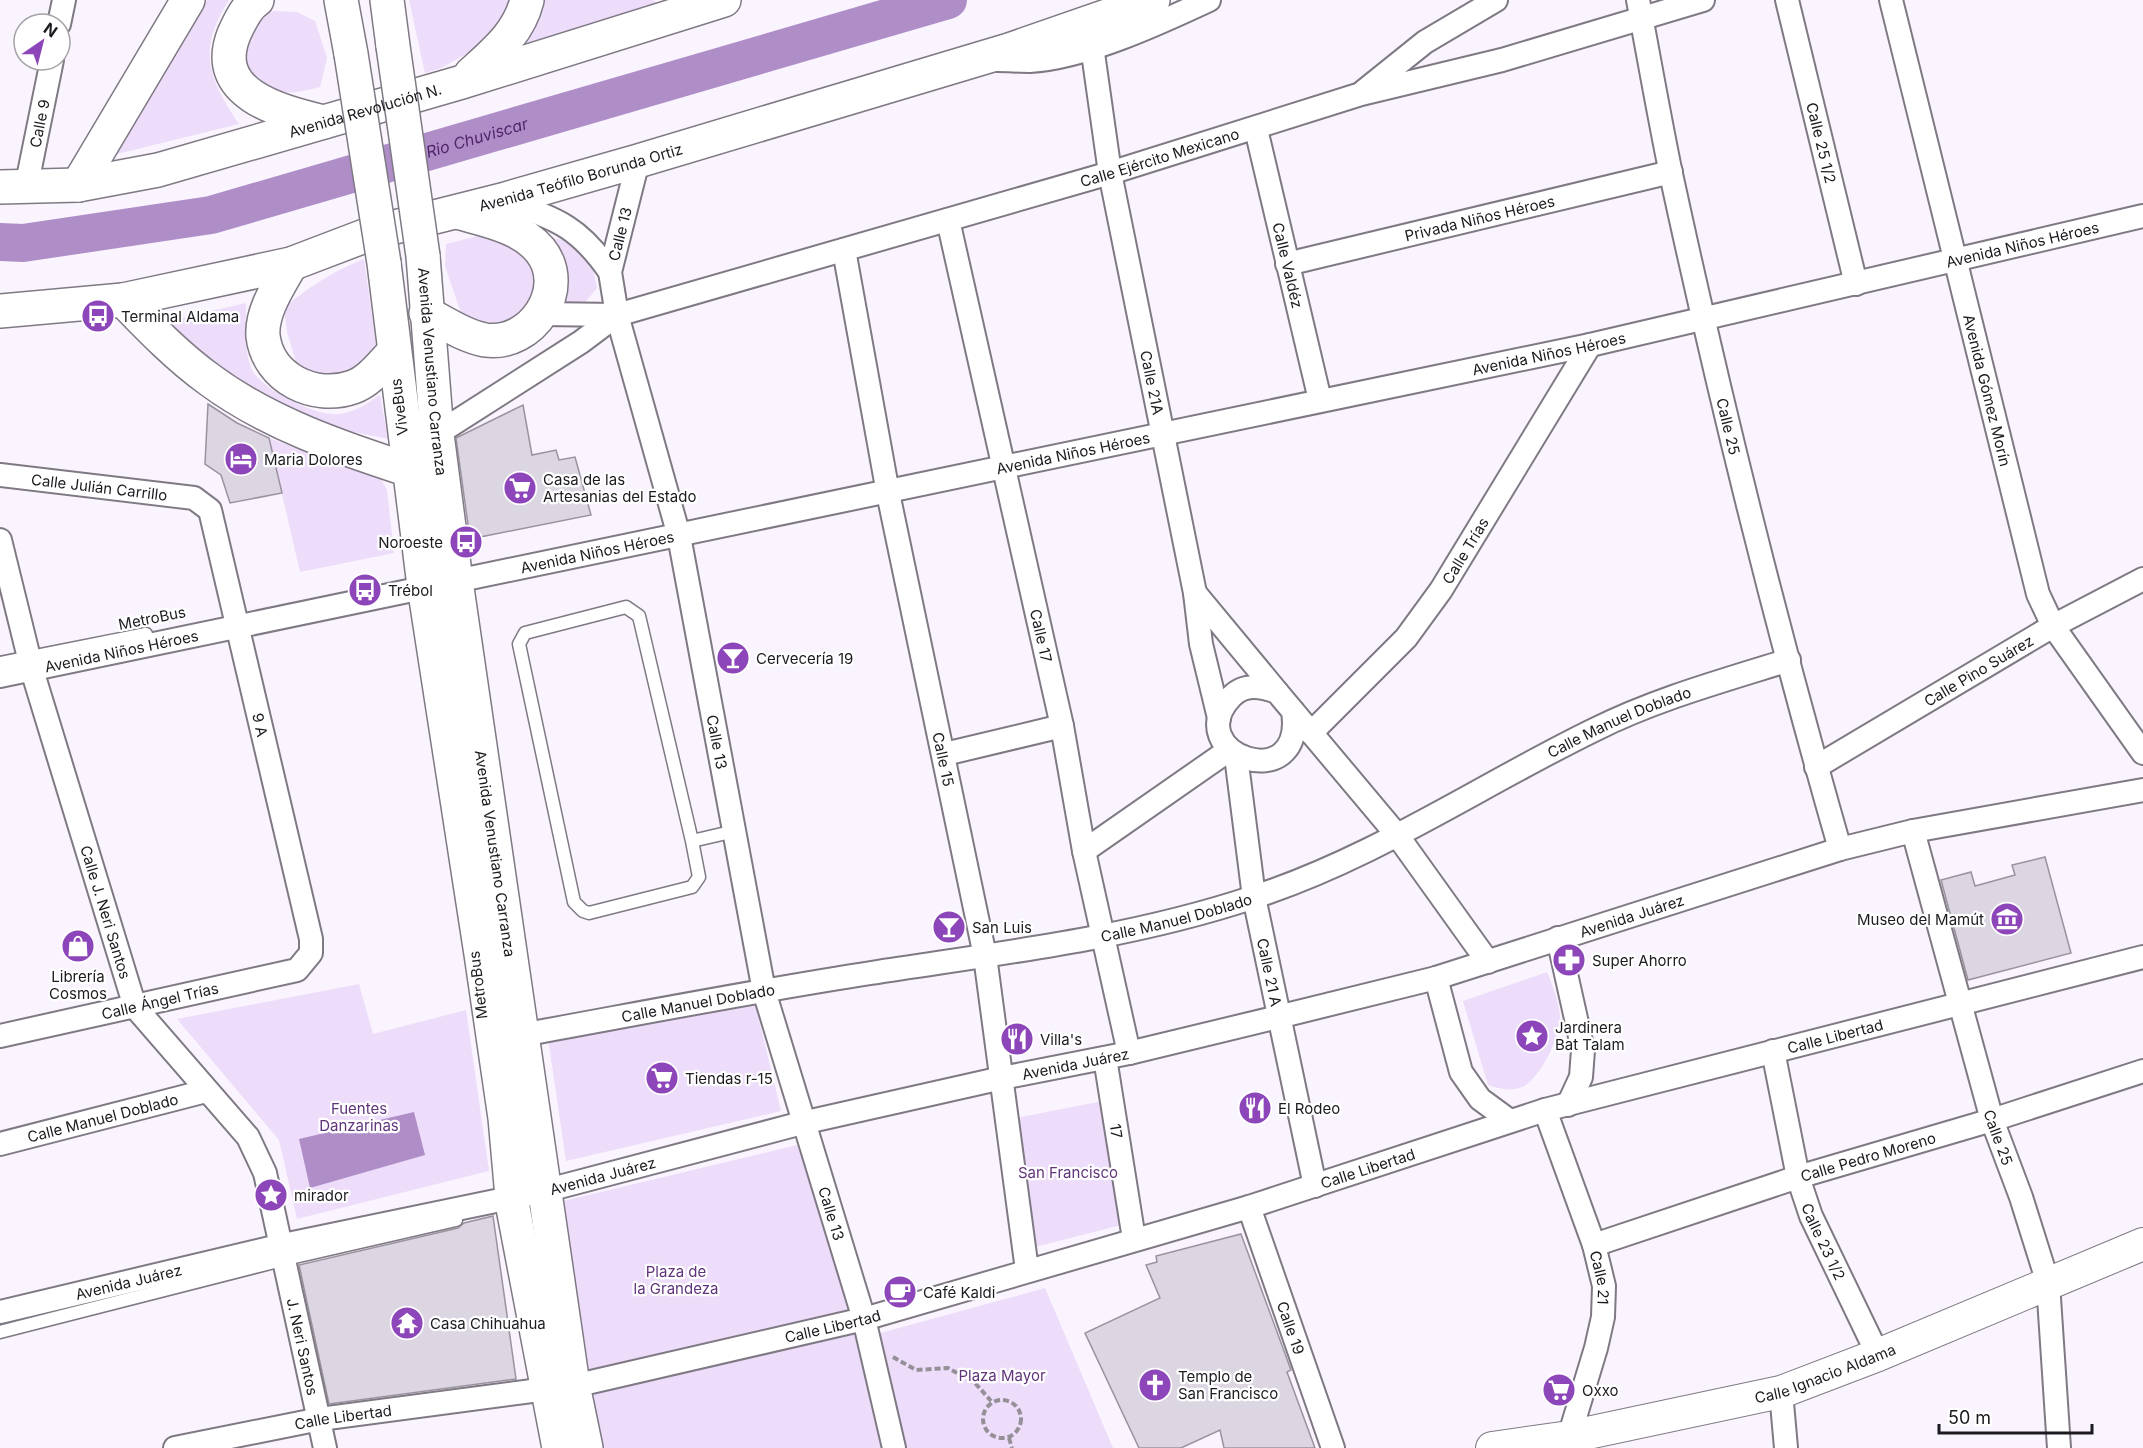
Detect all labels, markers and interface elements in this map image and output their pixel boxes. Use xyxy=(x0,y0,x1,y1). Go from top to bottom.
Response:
north arrow xyxy=(12,12,72,72)
text: N xyxy=(40,18,61,41)
street label: Avenida Revolución N. xyxy=(287,79,444,141)
street label: Calle 9 xyxy=(25,97,53,149)
street label: Calle 25 1/2 xyxy=(1803,100,1841,185)
water label: Rio Chuviscar xyxy=(423,113,531,162)
street label: Calle Ejército Mexicano xyxy=(1078,123,1241,191)
street label: Avenida Teófilo Borunda Ortiz xyxy=(477,139,685,215)
street label: Privada Niños Héroes xyxy=(1403,191,1557,245)
street label: Calle 13 xyxy=(604,205,636,263)
street label: Avenida Niños Héroes xyxy=(1944,217,2101,271)
street label: Calle Valdéz xyxy=(1269,221,1307,310)
street label: Avenida Venustiano Carranza xyxy=(414,267,452,477)
bus stop icon: Terminal Aldama xyxy=(80,298,116,334)
place label: Terminal Aldama xyxy=(121,307,239,326)
street label: Avenida Gómez Morín xyxy=(1960,312,2016,468)
street label: Avenida Niños Héroes xyxy=(1470,328,1627,379)
street label: Calle 21A xyxy=(1137,349,1168,416)
street label: ViveBus xyxy=(386,377,412,437)
street label: Calle 25 xyxy=(1713,396,1745,457)
street label: Avenida Niños Héroes xyxy=(994,427,1152,478)
hotel icon: Maria Dolores xyxy=(223,441,259,477)
place label: Maria Dolores xyxy=(264,450,363,469)
street label: Calle Julián Carrillo xyxy=(30,469,168,504)
supermarket icon: Casa de las Artesanias del Estado xyxy=(502,470,538,506)
place label: Casa de las Artesanias del Estado xyxy=(543,470,696,506)
street label: Calle Trías xyxy=(1438,514,1493,587)
bus stop icon: Noroeste xyxy=(448,524,484,560)
street label: Avenida Niños Héroes xyxy=(519,526,676,577)
place label: Noroeste xyxy=(378,533,443,552)
bus stop icon: Trébol xyxy=(347,572,383,608)
place label: Trébol xyxy=(388,581,433,600)
street label: MetroBus xyxy=(117,602,187,634)
street label: Calle 17 xyxy=(1026,607,1057,664)
street label: Avenida Niños Héroes xyxy=(43,625,200,676)
street label: Calle Pino Suárez xyxy=(1920,630,2037,710)
bar icon: Cervecería 19 xyxy=(715,640,751,676)
place label: Cervecería 19 xyxy=(756,649,853,668)
street label: Calle Manuel Doblado xyxy=(1544,682,1693,762)
street label: 9 A xyxy=(249,711,273,739)
street label: Calle 13 xyxy=(703,713,732,771)
street label: Calle 15 xyxy=(929,730,959,788)
street label: Avenida Venustiano Carranza xyxy=(471,749,520,958)
street label: Calle J. Neri Santos xyxy=(77,843,135,981)
street label: Calle Manuel Doblado xyxy=(1099,889,1254,946)
street label: Avenida Juárez xyxy=(1577,890,1686,941)
museum icon: Museo del Mamút xyxy=(1989,901,2025,937)
bar icon: San Luis xyxy=(931,909,967,945)
place label: Museo del Mamút xyxy=(1857,910,1984,929)
place label: San Luis xyxy=(972,918,1032,937)
shop icon: Librería Cosmos xyxy=(60,928,96,964)
street label: Calle 21 A xyxy=(1253,936,1286,1008)
pharmacy icon: Super Ahorro xyxy=(1551,942,1587,978)
street label: MetroBus xyxy=(464,950,492,1020)
place label: Super Ahorro xyxy=(1592,951,1687,970)
place label: Librería Cosmos xyxy=(49,967,107,1003)
street label: Calle Ángel Trías xyxy=(100,978,220,1024)
street label: Calle Manuel Doblado xyxy=(620,979,776,1026)
street label: Calle Libertad xyxy=(1785,1014,1885,1057)
place icon: Jardinera Bat Talam xyxy=(1514,1018,1550,1054)
place label: Jardinera Bat Talam xyxy=(1555,1018,1625,1054)
restaurant icon: Villa's xyxy=(999,1021,1035,1057)
place label: Villa's xyxy=(1040,1030,1082,1049)
street label: Avenida Juárez xyxy=(1020,1044,1131,1083)
supermarket icon: Tiendas r-15 xyxy=(644,1060,680,1096)
place label: Tiendas r-15 xyxy=(685,1069,773,1088)
street label: Calle Manuel Doblado xyxy=(25,1089,180,1146)
restaurant icon: El Rodeo xyxy=(1237,1090,1273,1126)
park label: Fuentes Danzarinas xyxy=(319,1099,399,1135)
place label: El Rodeo xyxy=(1278,1099,1340,1118)
street label: Calle 25 xyxy=(1980,1107,2018,1168)
street label: 17 xyxy=(1106,1122,1127,1140)
street label: Calle Pedro Moreno xyxy=(1798,1128,1938,1185)
street label: Calle Libertad xyxy=(1318,1144,1417,1192)
street label: Avenida Juárez xyxy=(548,1153,658,1199)
park label: San Francisco xyxy=(1018,1163,1118,1182)
place icon: mirador xyxy=(253,1177,289,1213)
street label: Calle 13 xyxy=(815,1184,849,1243)
place label: mirador xyxy=(294,1186,349,1205)
street label: Calle 23 1/2 xyxy=(1798,1201,1850,1283)
street label: Calle 21 xyxy=(1586,1249,1614,1305)
street label: Avenida Juárez xyxy=(73,1260,184,1303)
park label: Plaza de la Grandeza xyxy=(634,1262,718,1298)
cafe icon: Café Kaldi xyxy=(882,1274,918,1310)
place label: Café Kaldi xyxy=(923,1283,995,1302)
street label: J. Neri Santos xyxy=(283,1296,323,1397)
street label: Calle 19 xyxy=(1273,1299,1309,1357)
temple icon: Casa Chihuahua xyxy=(389,1305,425,1341)
street label: Calle Libertad xyxy=(783,1305,883,1347)
place label: Casa Chihuahua xyxy=(430,1314,546,1333)
street label: Calle Ignacio Aldama xyxy=(1753,1339,1898,1407)
park label: Plaza Mayor xyxy=(958,1366,1046,1385)
church icon: Templo de San Francisco xyxy=(1137,1367,1173,1403)
place label: Templo de San Francisco xyxy=(1178,1367,1278,1403)
supermarket icon: Oxxo xyxy=(1541,1372,1577,1408)
place label: Oxxo xyxy=(1582,1381,1619,1400)
scale bar xyxy=(1939,1397,2092,1435)
street label: Calle Libertad xyxy=(293,1400,393,1433)
text: 50 m xyxy=(1948,1407,1991,1428)

